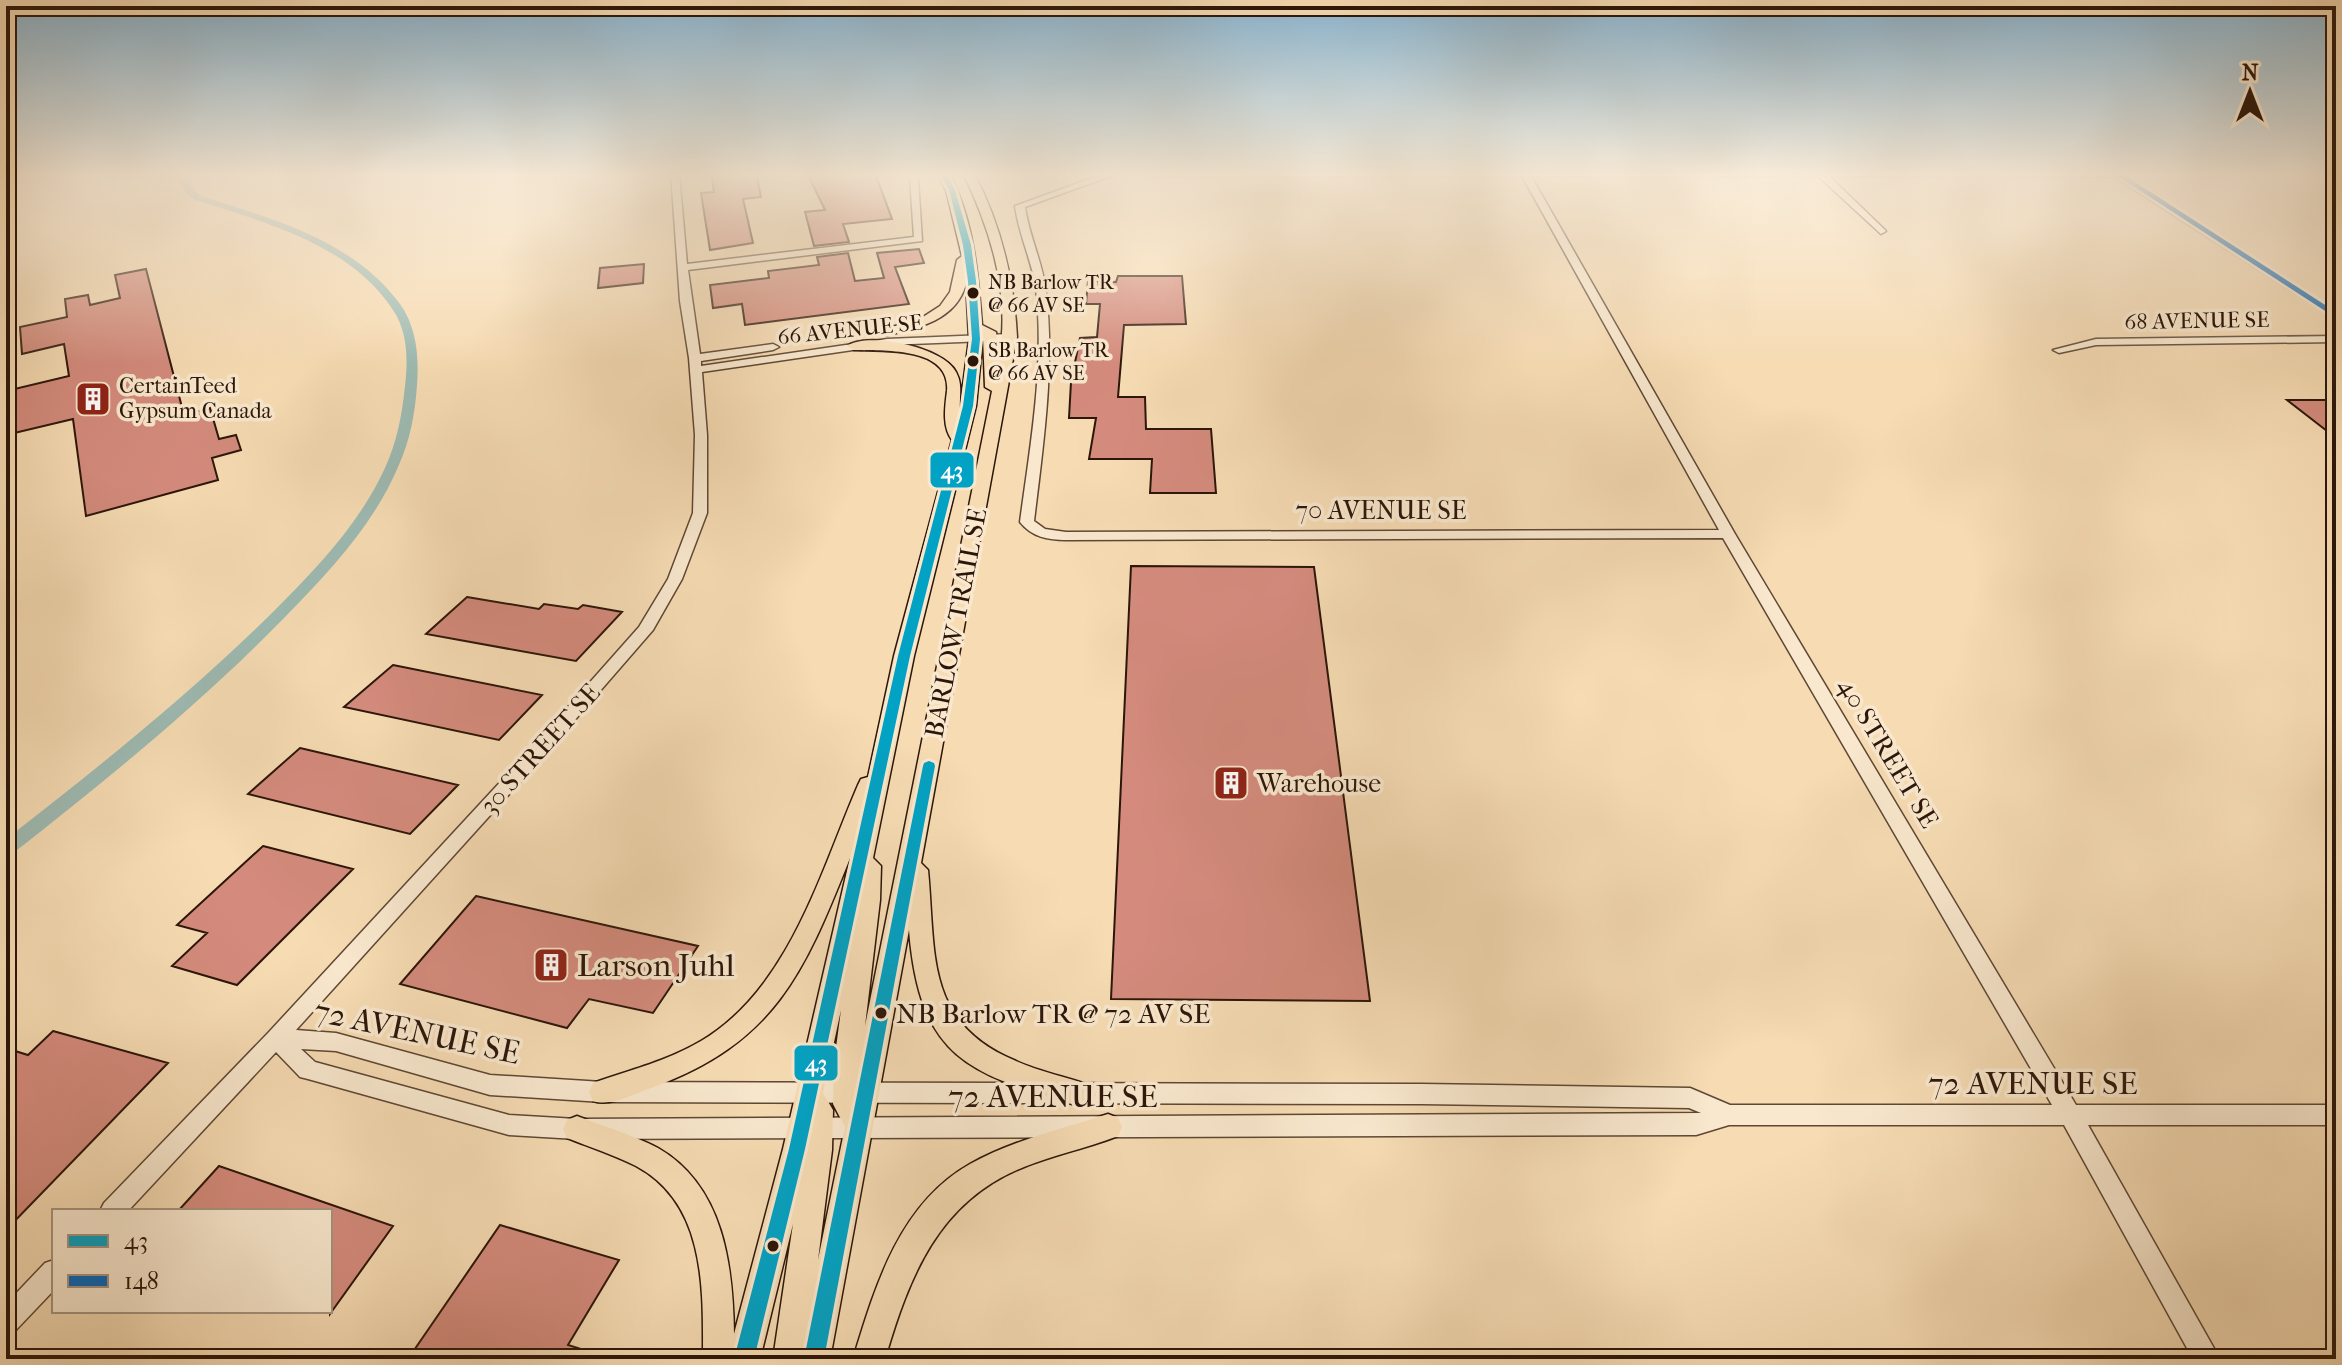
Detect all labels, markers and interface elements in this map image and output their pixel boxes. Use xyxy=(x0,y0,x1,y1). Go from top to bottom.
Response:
north arrow xyxy=(2210,52,2290,132)
text: N xyxy=(2242,60,2259,86)
place label: NB Barlow TR @ 66 AV SE xyxy=(988,271,1115,317)
marker: NB Barlow TR @ 66 AV SE xyxy=(965,285,981,301)
street label: 68 AVENUE SE xyxy=(2124,307,2270,335)
street label: 66 AVENUE SE xyxy=(776,309,924,351)
place label: SB Barlow TR @ 66 AV SE xyxy=(988,339,1110,385)
marker: SB Barlow TR @ 66 AV SE xyxy=(965,353,981,369)
place label: CertainTeed Gypsum Canada xyxy=(119,373,273,424)
building icon: CertainTeed Gypsum Canada xyxy=(74,380,112,418)
line badge: 43 xyxy=(929,451,975,489)
text: 43 xyxy=(940,458,963,484)
street label: 70 AVENUE SE xyxy=(1295,495,1467,526)
street label: BARLOW TRAIL SE xyxy=(919,505,993,740)
street label: 40 STREET SE xyxy=(1831,672,1945,834)
street label: 30 STREET SE xyxy=(473,677,607,821)
building icon: Warehouse xyxy=(1212,764,1250,802)
place label: Warehouse xyxy=(1256,768,1381,799)
building icon: Larson Juhl xyxy=(532,946,570,984)
place label: Larson Juhl xyxy=(577,947,735,984)
street label: 72 AVENUE SE xyxy=(311,992,523,1072)
place label: NB Barlow TR @ 72 AV SE xyxy=(896,997,1210,1030)
marker: NB Barlow TR @ 72 AV SE xyxy=(873,1005,889,1021)
line badge: 43 xyxy=(793,1044,839,1082)
text: 43 xyxy=(804,1051,827,1077)
street label: 72 AVENUE SE xyxy=(1928,1065,2138,1102)
street label: 72 AVENUE SE xyxy=(948,1078,1158,1115)
legend xyxy=(52,1209,332,1313)
text: 43 xyxy=(124,1227,148,1255)
unlabelled marker xyxy=(765,1238,781,1254)
text: 148 xyxy=(124,1267,159,1295)

